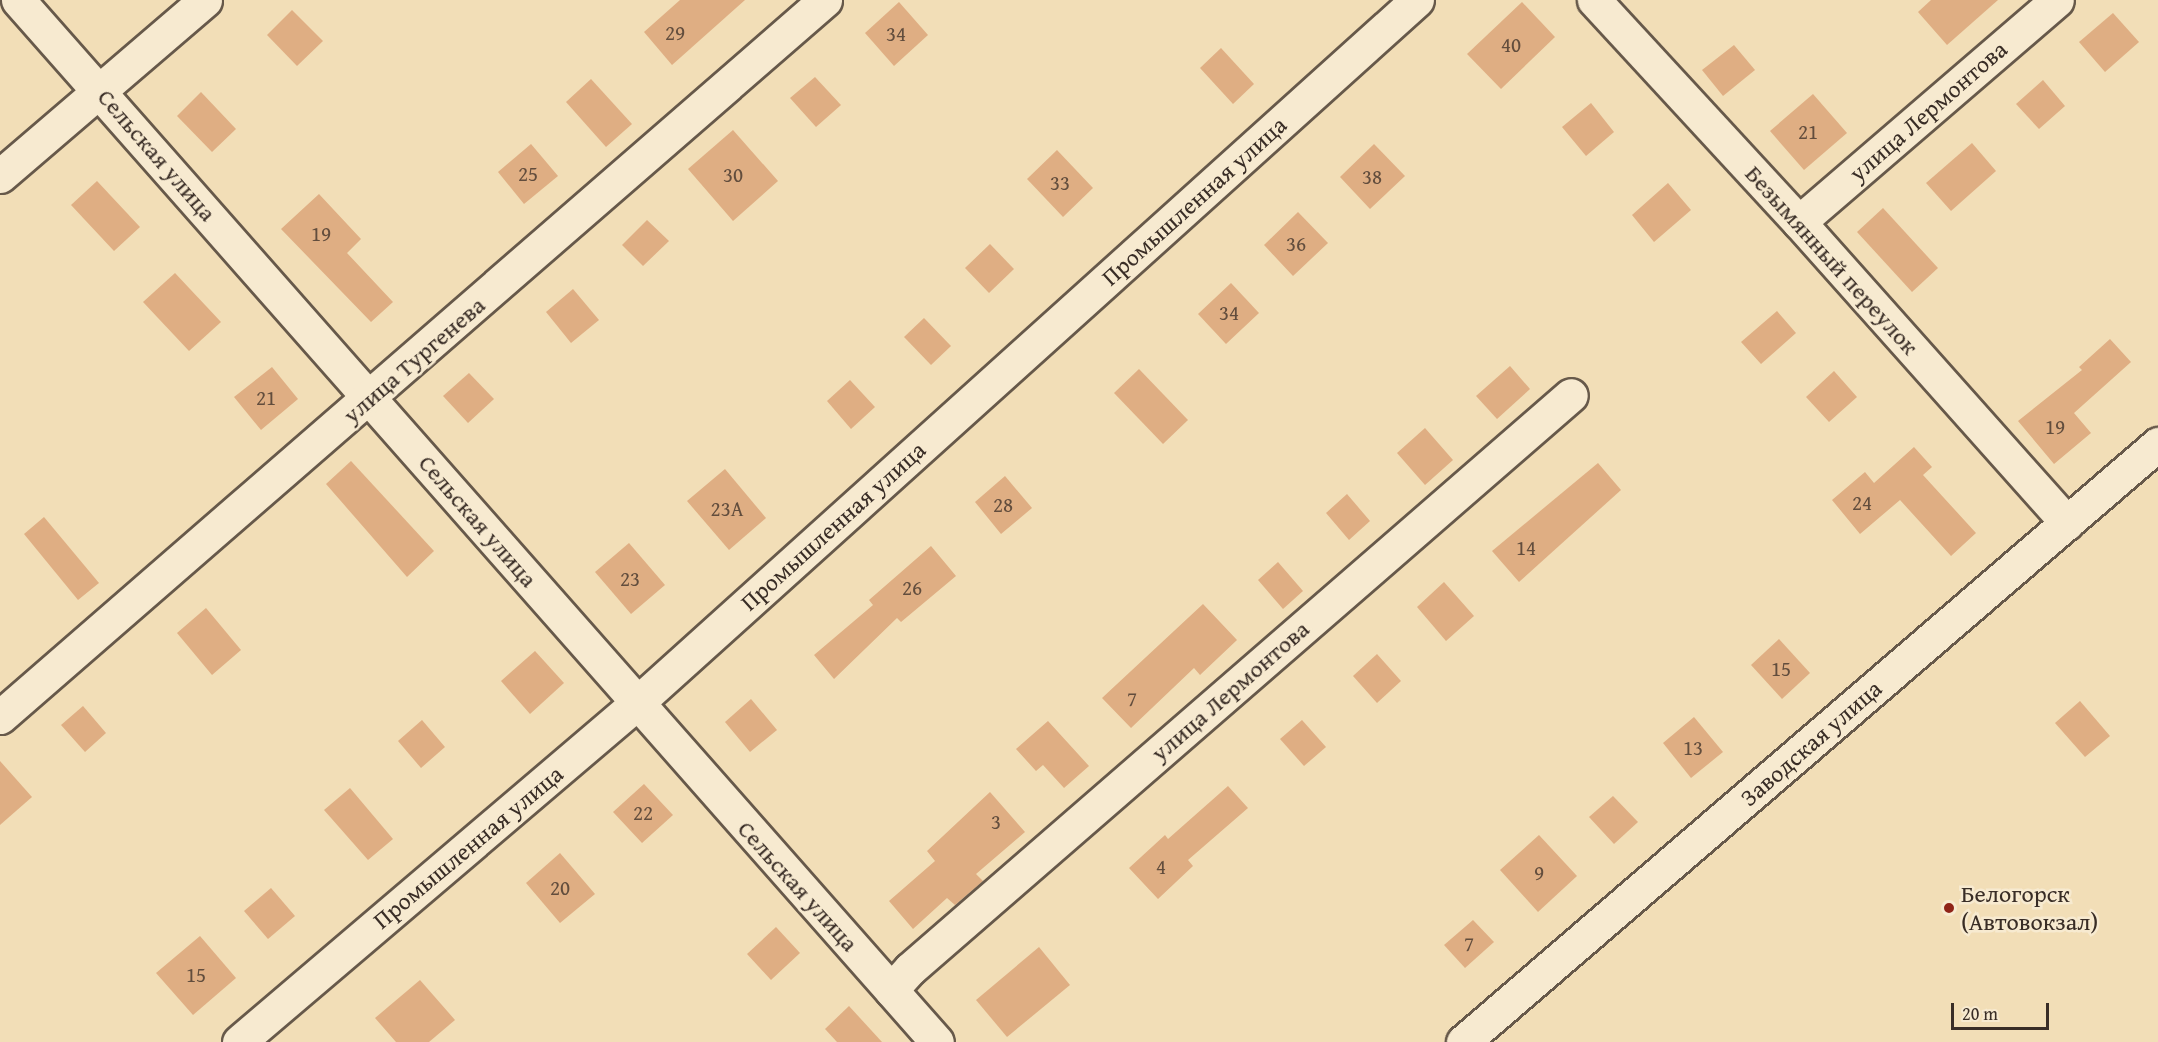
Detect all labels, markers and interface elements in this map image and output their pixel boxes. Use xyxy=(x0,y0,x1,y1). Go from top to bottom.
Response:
house number: 29 xyxy=(665,20,685,46)
house number: 34 xyxy=(886,21,906,47)
house number: 40 xyxy=(1501,32,1521,58)
street label: улица Лермонтова xyxy=(1843,35,2013,187)
street label: Сельская улица xyxy=(92,83,222,227)
street label: Промышленная улица xyxy=(1096,110,1292,292)
house number: 21 xyxy=(1798,119,1818,145)
street label: Безымянный переулок xyxy=(1739,159,1925,361)
house number: 25 xyxy=(518,161,538,187)
house number: 30 xyxy=(723,162,743,188)
house number: 38 xyxy=(1362,164,1382,190)
house number: 33 xyxy=(1050,170,1070,196)
house number: 19 xyxy=(311,221,331,247)
house number: 36 xyxy=(1286,231,1306,257)
street label: улица Тургенева xyxy=(337,291,491,429)
house number: 34 xyxy=(1219,300,1239,326)
house number: 21 xyxy=(256,385,276,411)
house number: 19 xyxy=(2045,414,2065,440)
street label: Промышленная улица xyxy=(735,435,931,617)
street label: Сельская улица xyxy=(413,449,543,593)
house number: 24 xyxy=(1852,490,1872,516)
house number: 28 xyxy=(993,492,1013,518)
house number: 23А xyxy=(711,496,743,522)
house number: 14 xyxy=(1516,535,1536,561)
house number: 23 xyxy=(620,566,640,592)
house number: 26 xyxy=(902,575,922,601)
street label: улица Лермонтова xyxy=(1145,615,1315,767)
house number: 15 xyxy=(1771,656,1791,682)
street label: Заводская улица xyxy=(1735,674,1887,812)
house number: 7 xyxy=(1127,686,1137,712)
house number: 13 xyxy=(1683,735,1703,761)
street label: Промышленная улица xyxy=(367,759,569,935)
house number: 22 xyxy=(633,800,653,826)
house number: 3 xyxy=(991,809,1001,835)
street label: Сельская улица xyxy=(732,815,864,957)
house number: 4 xyxy=(1156,854,1166,880)
house number: 9 xyxy=(1534,860,1544,886)
house number: 20 xyxy=(550,875,570,901)
place label: Белогорск (Автовокзал) xyxy=(1961,880,2098,936)
marker: Белогорск (Автовокзал) xyxy=(1942,901,1956,915)
house number: 7 xyxy=(1464,931,1474,957)
house number: 15 xyxy=(186,962,206,988)
scale bar xyxy=(1954,991,2052,1029)
text: 20 m xyxy=(1962,1000,1998,1027)

